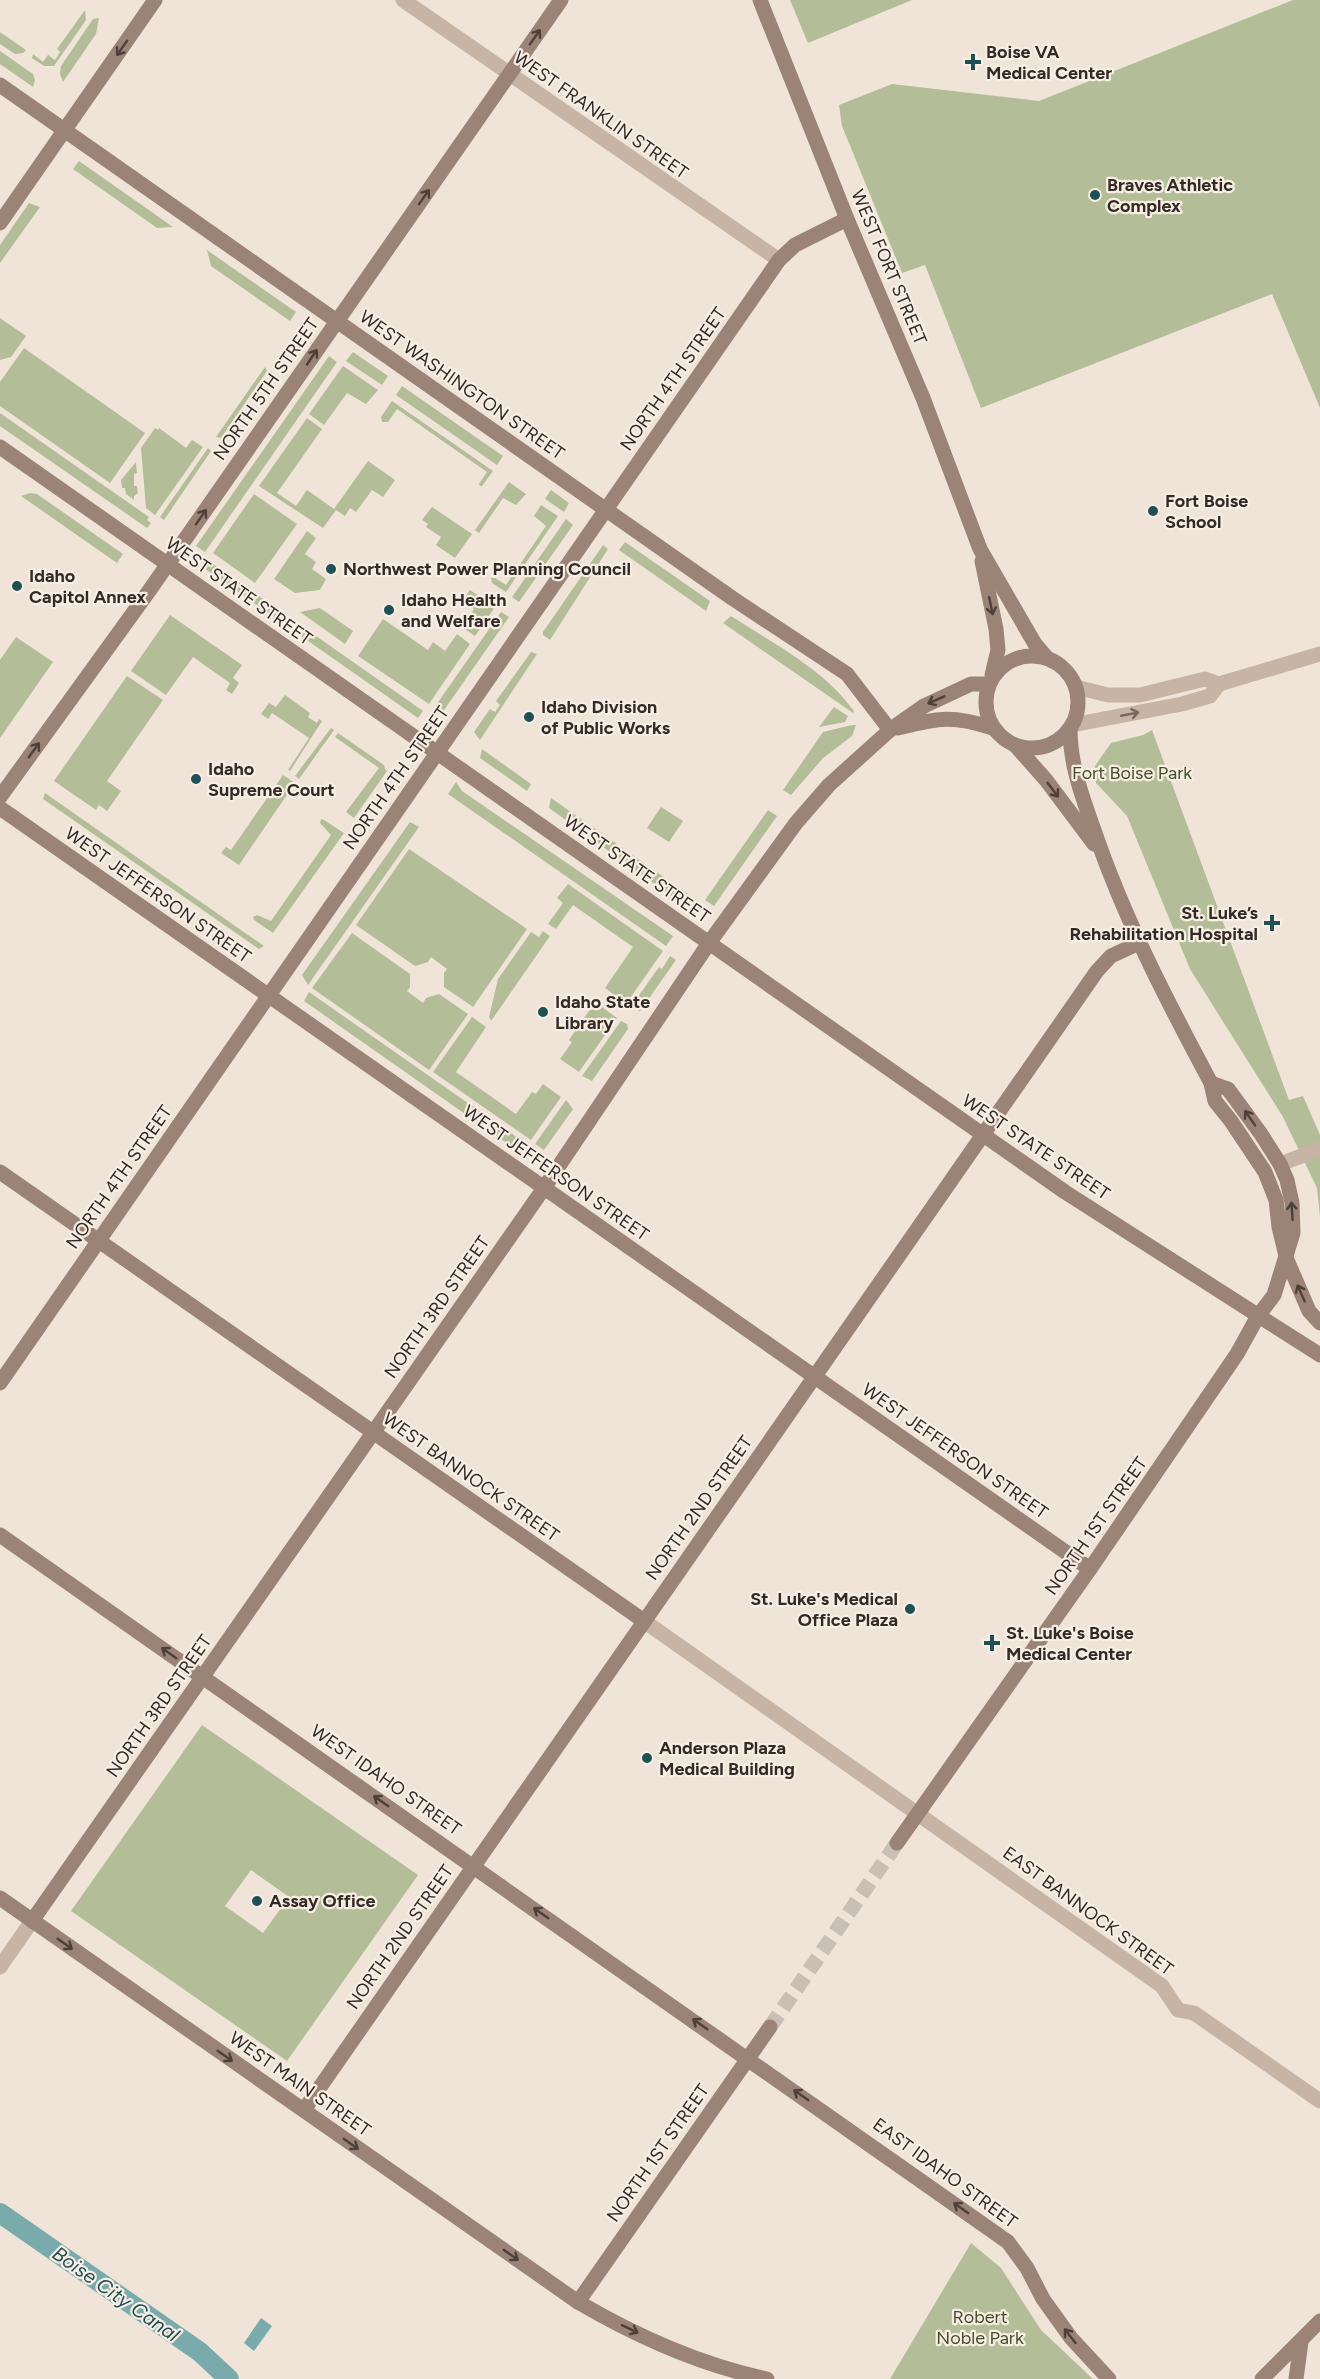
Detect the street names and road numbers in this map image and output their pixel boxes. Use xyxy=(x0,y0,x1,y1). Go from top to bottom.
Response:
street label: WEST FRANKLIN STREET xyxy=(510,46,692,184)
street label: WEST FORT STREET xyxy=(846,186,932,348)
street label: NORTH 4TH STREET xyxy=(615,303,731,455)
street label: WEST WASHINGTON STREET xyxy=(355,306,569,464)
street label: NORTH 5TH STREET xyxy=(209,314,323,464)
street label: WEST STATE STREET xyxy=(162,532,316,650)
street label: NORTH 4TH STREET xyxy=(338,702,454,854)
street label: WEST STATE STREET xyxy=(560,810,714,928)
street label: WEST JEFFERSON STREET xyxy=(61,822,255,968)
street label: WEST STATE STREET xyxy=(958,1089,1114,1205)
street label: WEST JEFFERSON STREET xyxy=(459,1100,653,1246)
street label: NORTH 4TH STREET xyxy=(61,1101,177,1253)
street label: NORTH 3RD STREET xyxy=(380,1232,494,1382)
street label: WEST JEFFERSON STREET xyxy=(858,1378,1052,1524)
street label: WEST BANNOCK STREET xyxy=(379,1408,563,1546)
street label: NORTH 2ND STREET xyxy=(641,1431,757,1584)
street label: NORTH 1ST STREET xyxy=(1040,1453,1152,1599)
street label: NORTH 3RD STREET xyxy=(102,1631,216,1781)
street label: WEST IDAHO STREET xyxy=(307,1720,465,1840)
street label: EAST BANNOCK STREET xyxy=(999,1842,1178,1980)
street label: NORTH 2ND STREET xyxy=(342,1860,458,2013)
street label: WEST MAIN STREET xyxy=(225,2027,375,2141)
street label: NORTH 1ST STREET xyxy=(602,2080,714,2226)
street label: EAST IDAHO STREET xyxy=(868,2113,1022,2233)

